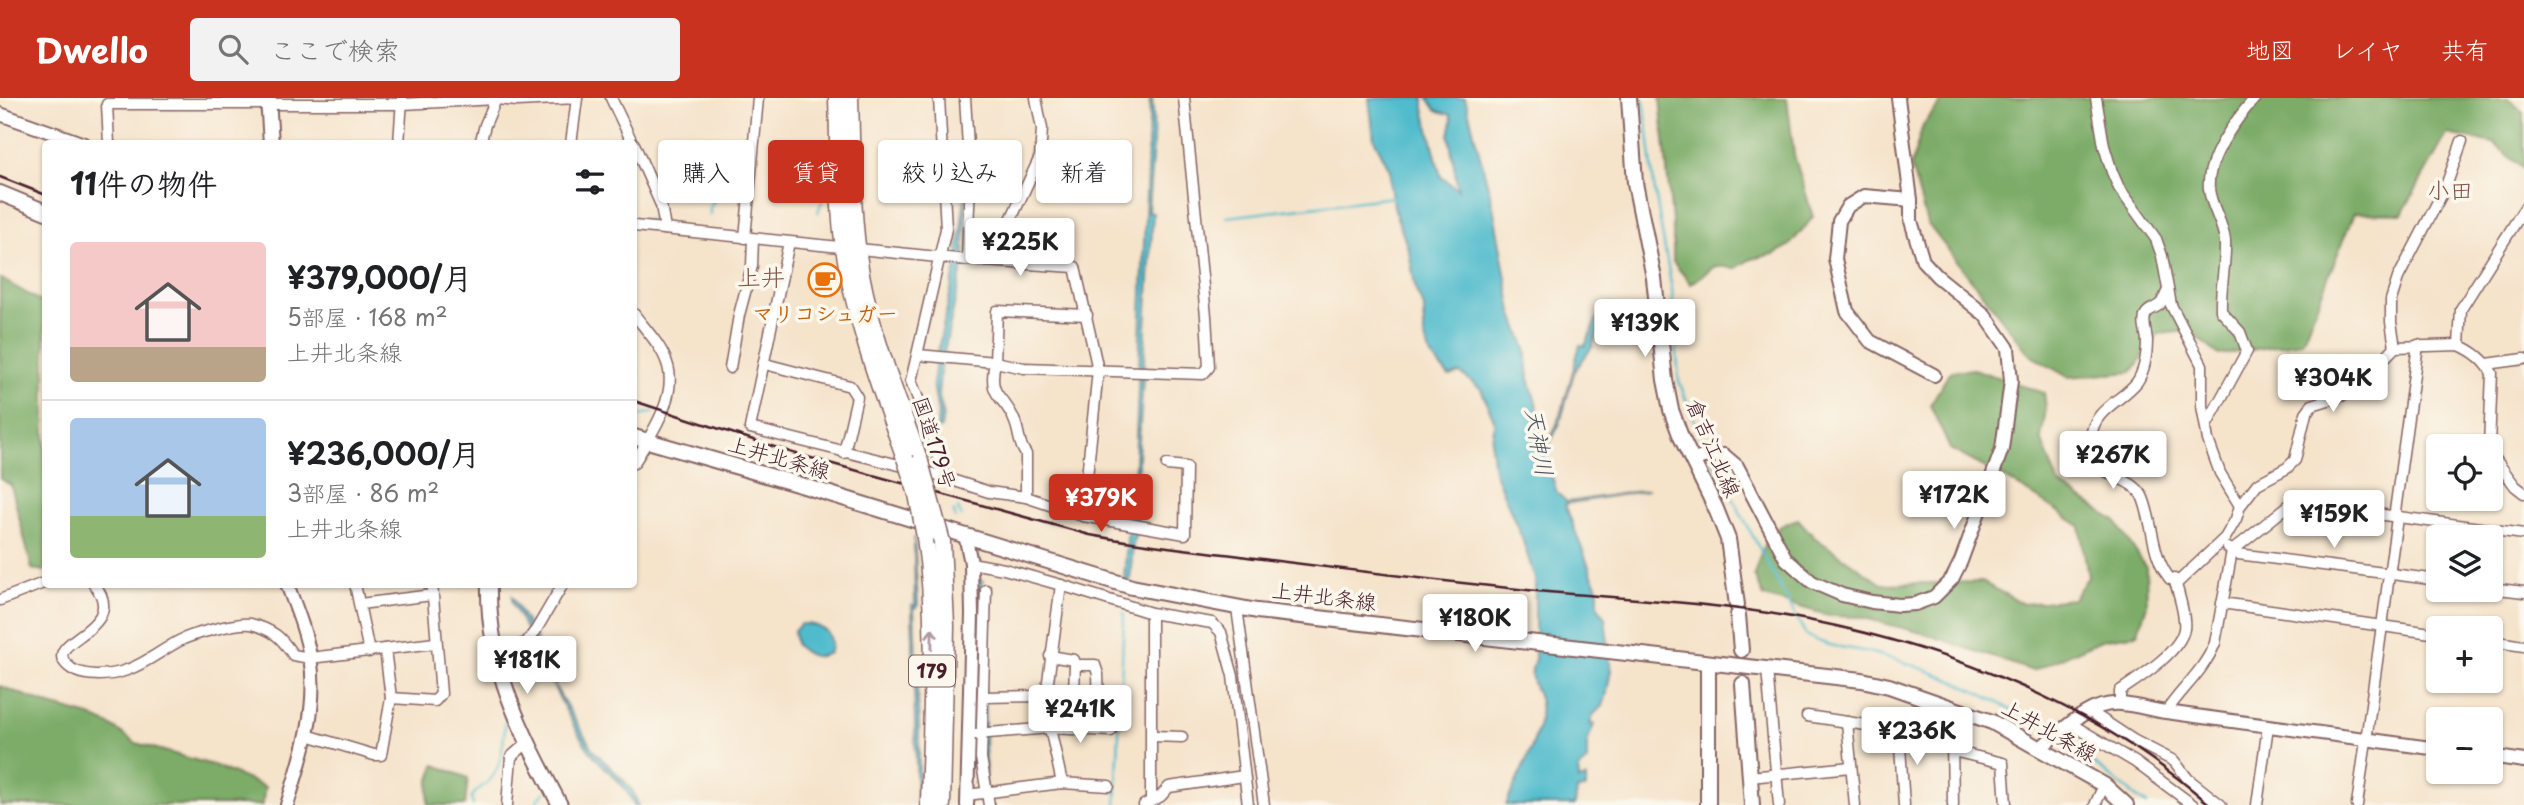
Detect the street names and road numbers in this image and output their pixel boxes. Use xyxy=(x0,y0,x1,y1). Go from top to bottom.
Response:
street label: 国道179号 xyxy=(906,392,966,493)
street label: 倉吉江北線 xyxy=(1680,393,1750,502)
street label: 上井北条線 xyxy=(725,426,834,486)
street label: 上井北条線 xyxy=(1270,573,1378,617)
road number: 179 xyxy=(909,656,955,686)
street label: 上井北条線 xyxy=(1996,690,2104,769)

